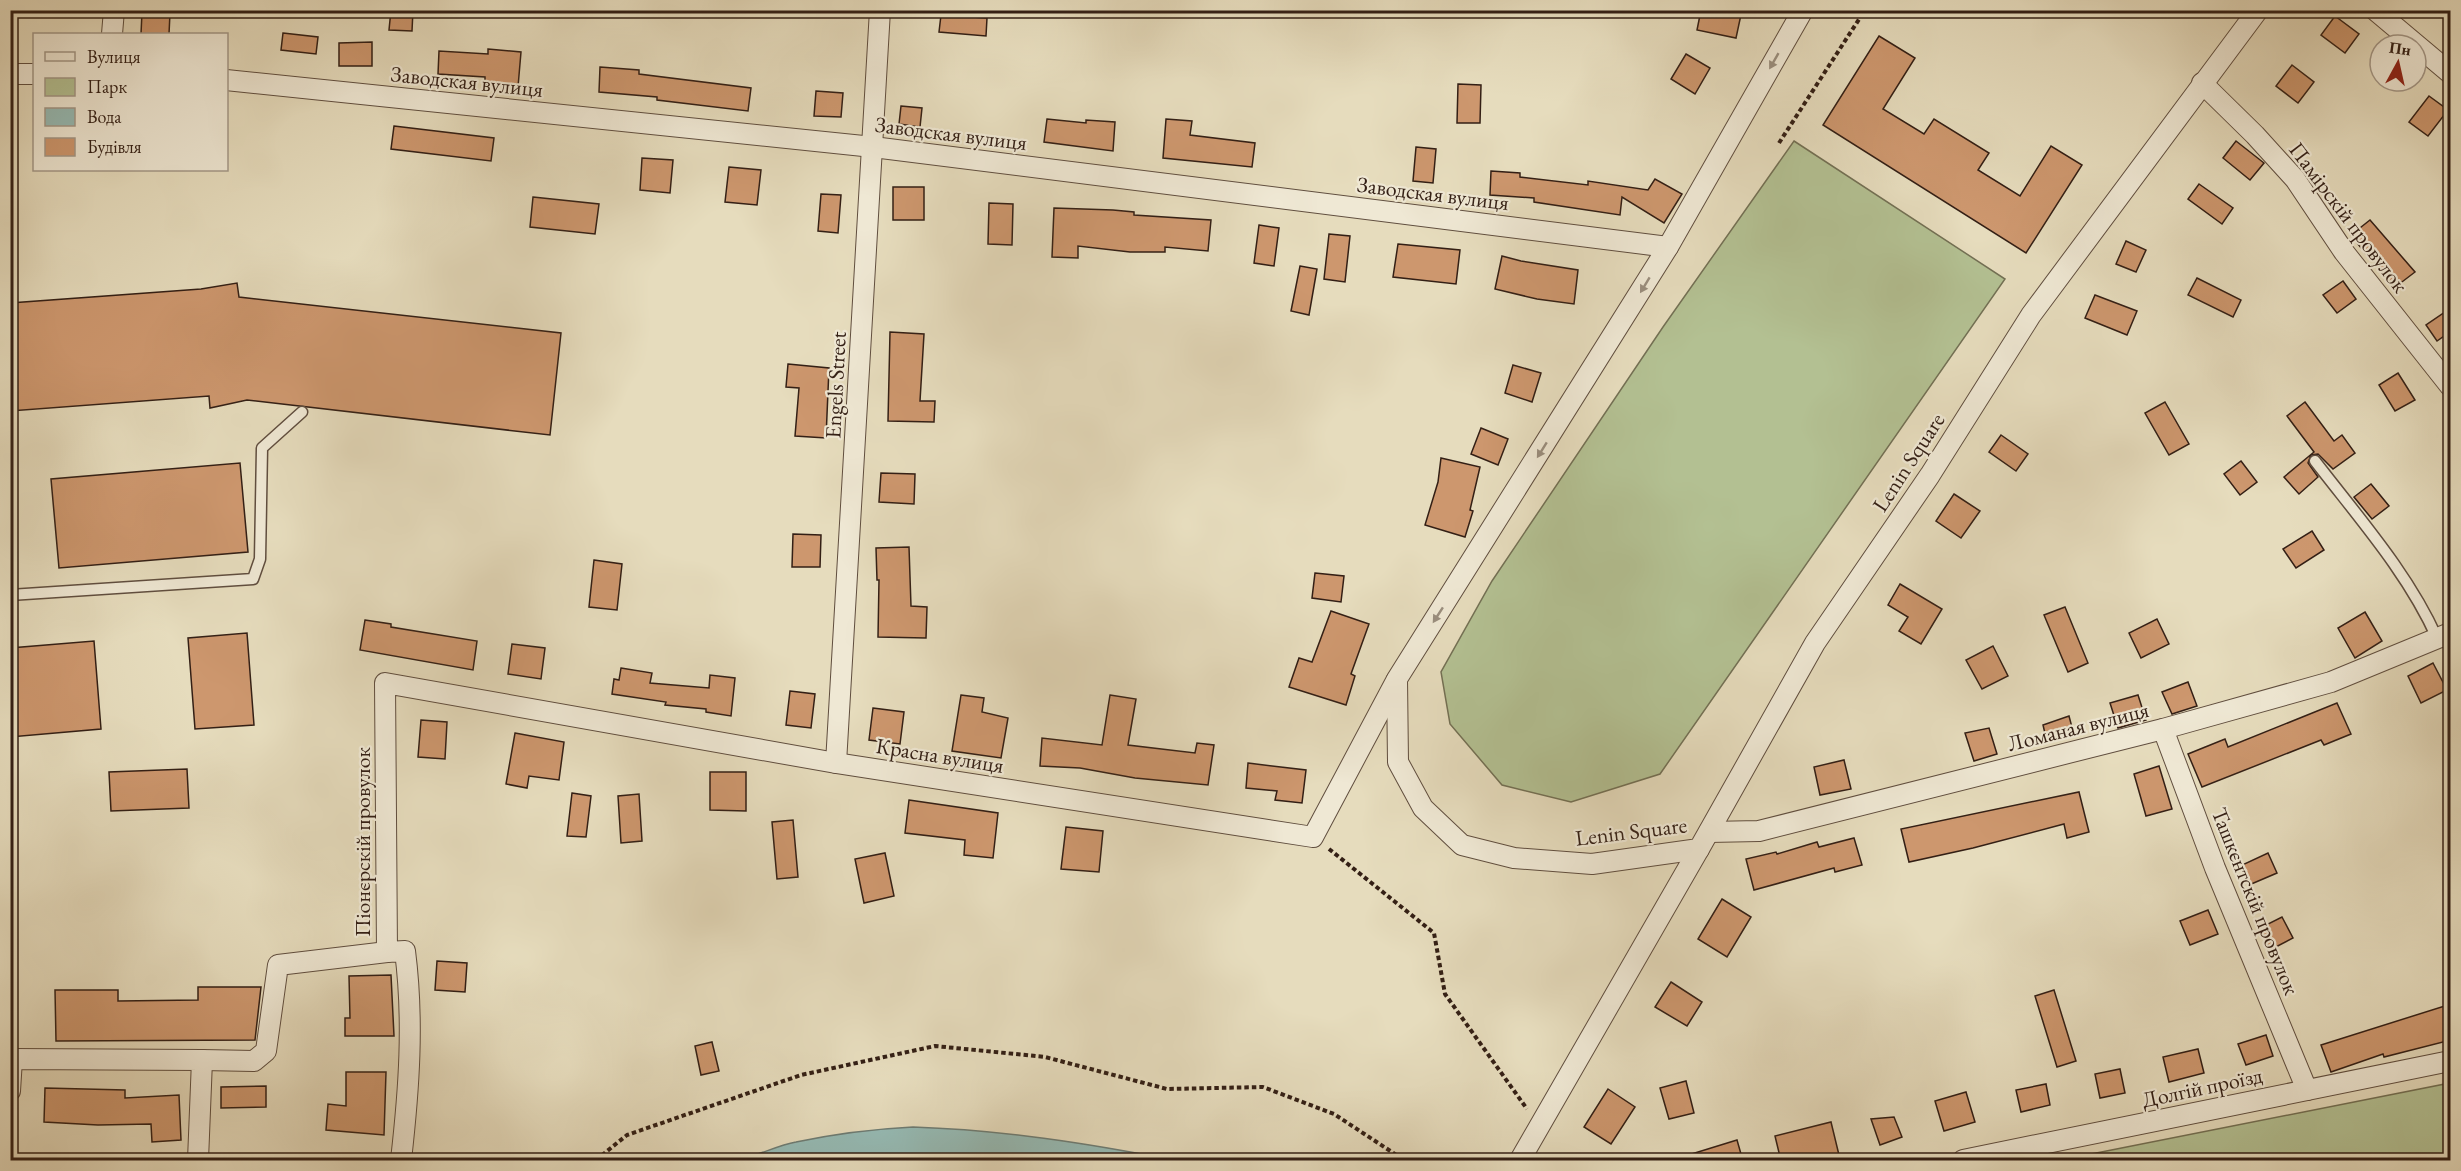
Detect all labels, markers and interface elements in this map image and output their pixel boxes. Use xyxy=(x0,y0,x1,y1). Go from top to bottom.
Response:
legend xyxy=(33,33,228,171)
north arrow xyxy=(2368,33,2428,93)
text: Пн xyxy=(2388,37,2412,61)
text: Вулиця xyxy=(87,45,140,68)
one-way arrow xyxy=(1768,53,1779,69)
street label: Заводская вулиця xyxy=(389,59,545,104)
text: Парк xyxy=(87,75,127,98)
text: Вода xyxy=(87,105,122,128)
street label: Заводская вулиця xyxy=(873,110,1029,157)
text: Будівля xyxy=(87,135,142,158)
street label: Памірскій провулок xyxy=(2282,136,2415,299)
street label: Заводская вулиця xyxy=(1355,170,1511,217)
one-way arrow xyxy=(1639,277,1650,293)
street label: Engels Street xyxy=(818,331,853,439)
street label: Lenin Square xyxy=(1866,407,1951,517)
one-way arrow xyxy=(1536,442,1547,458)
one-way arrow xyxy=(1432,607,1443,623)
street label: Ломаная вулиця xyxy=(2004,695,2152,758)
street label: Красна вулиця xyxy=(874,731,1006,780)
street label: Піонєрскій провулок xyxy=(348,746,377,937)
street label: Ташкєнтскій провулок xyxy=(2205,803,2307,1000)
street label: Lenin Square xyxy=(1573,810,1689,853)
street label: Долгій проїзд xyxy=(2139,1061,2265,1114)

